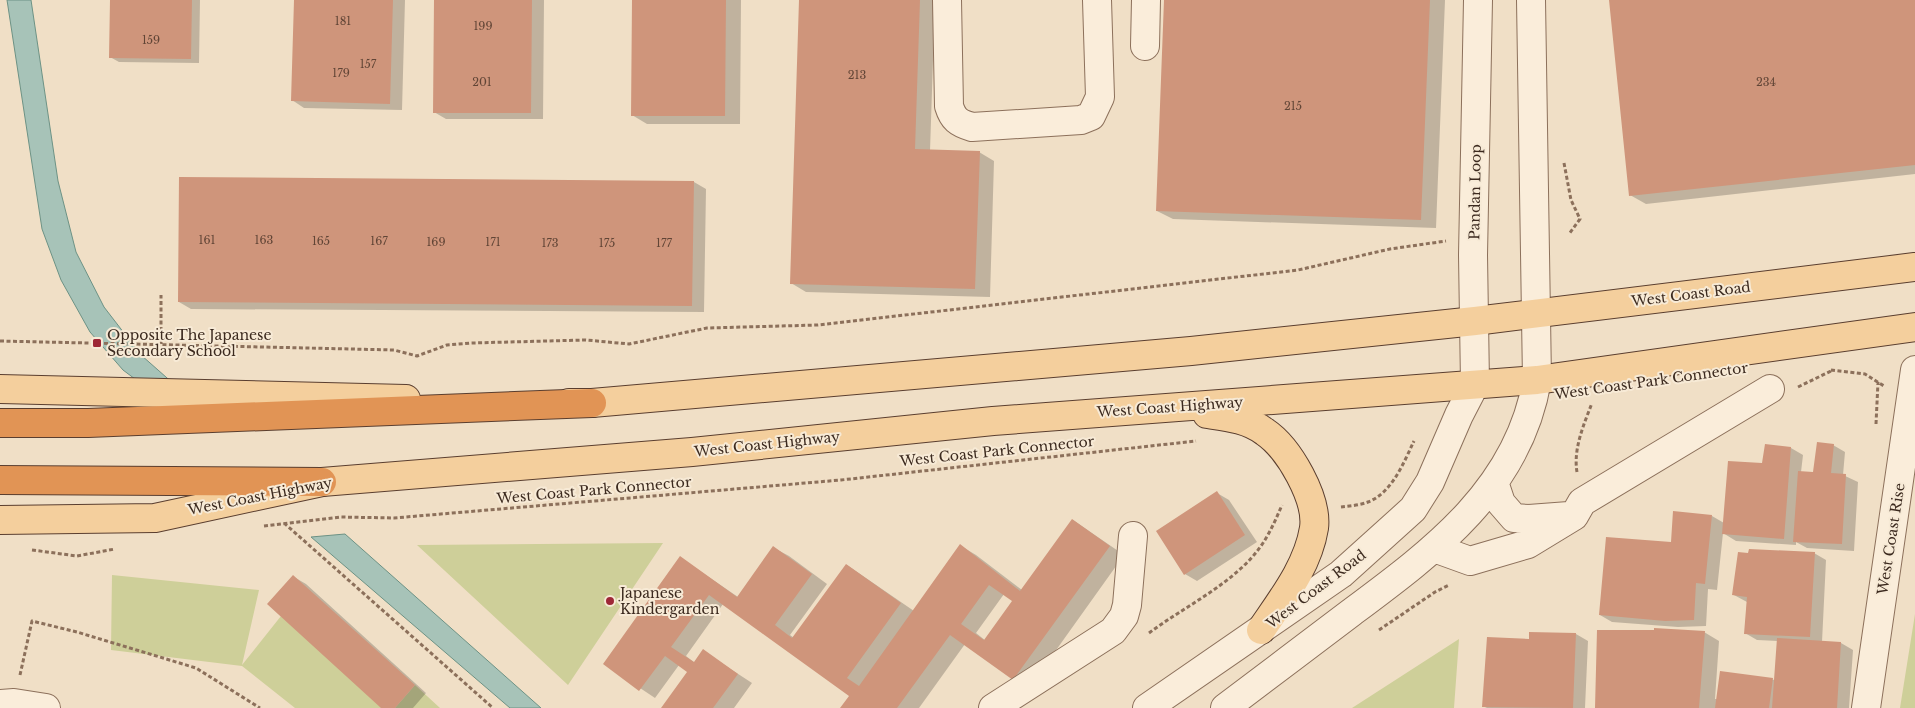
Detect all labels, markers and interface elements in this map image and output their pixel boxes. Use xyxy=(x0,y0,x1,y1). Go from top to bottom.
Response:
house number: 181 xyxy=(335,14,351,28)
house number: 199 xyxy=(473,19,493,33)
house number: 159 xyxy=(142,33,160,47)
house number: 157 xyxy=(360,57,377,71)
house number: 179 xyxy=(332,66,350,80)
house number: 213 xyxy=(848,68,866,82)
house number: 201 xyxy=(472,75,492,89)
house number: 234 xyxy=(1756,75,1776,89)
house number: 215 xyxy=(1284,99,1302,113)
street label: Pandan Loop xyxy=(1465,144,1485,240)
house number: 161 xyxy=(199,233,216,247)
house number: 163 xyxy=(255,233,274,247)
house number: 165 xyxy=(312,234,330,248)
house number: 167 xyxy=(370,234,388,248)
house number: 169 xyxy=(426,235,446,249)
house number: 171 xyxy=(485,235,501,249)
house number: 173 xyxy=(541,236,559,250)
house number: 175 xyxy=(599,236,615,250)
house number: 177 xyxy=(656,236,672,250)
street label: West Coast Road xyxy=(1629,278,1752,310)
place label: Opposite The Japanese Secondary School xyxy=(107,326,271,360)
marker: Opposite The Japanese Secondary School xyxy=(91,337,103,349)
street label: West Coast Park Connector xyxy=(1552,358,1749,404)
street label: West Coast Highway xyxy=(1095,393,1244,421)
street label: West Coast Highway xyxy=(692,427,841,461)
street label: West Coast Park Connector xyxy=(898,432,1095,470)
street label: West Coast Park Connector xyxy=(495,472,692,508)
street label: West Coast Highway xyxy=(185,473,334,519)
street label: West Coast Rise xyxy=(1873,482,1909,597)
street label: West Coast Road xyxy=(1262,545,1370,633)
place label: Japanese Kindergarden xyxy=(618,584,720,618)
marker: Japanese Kindergarden xyxy=(604,595,616,607)

